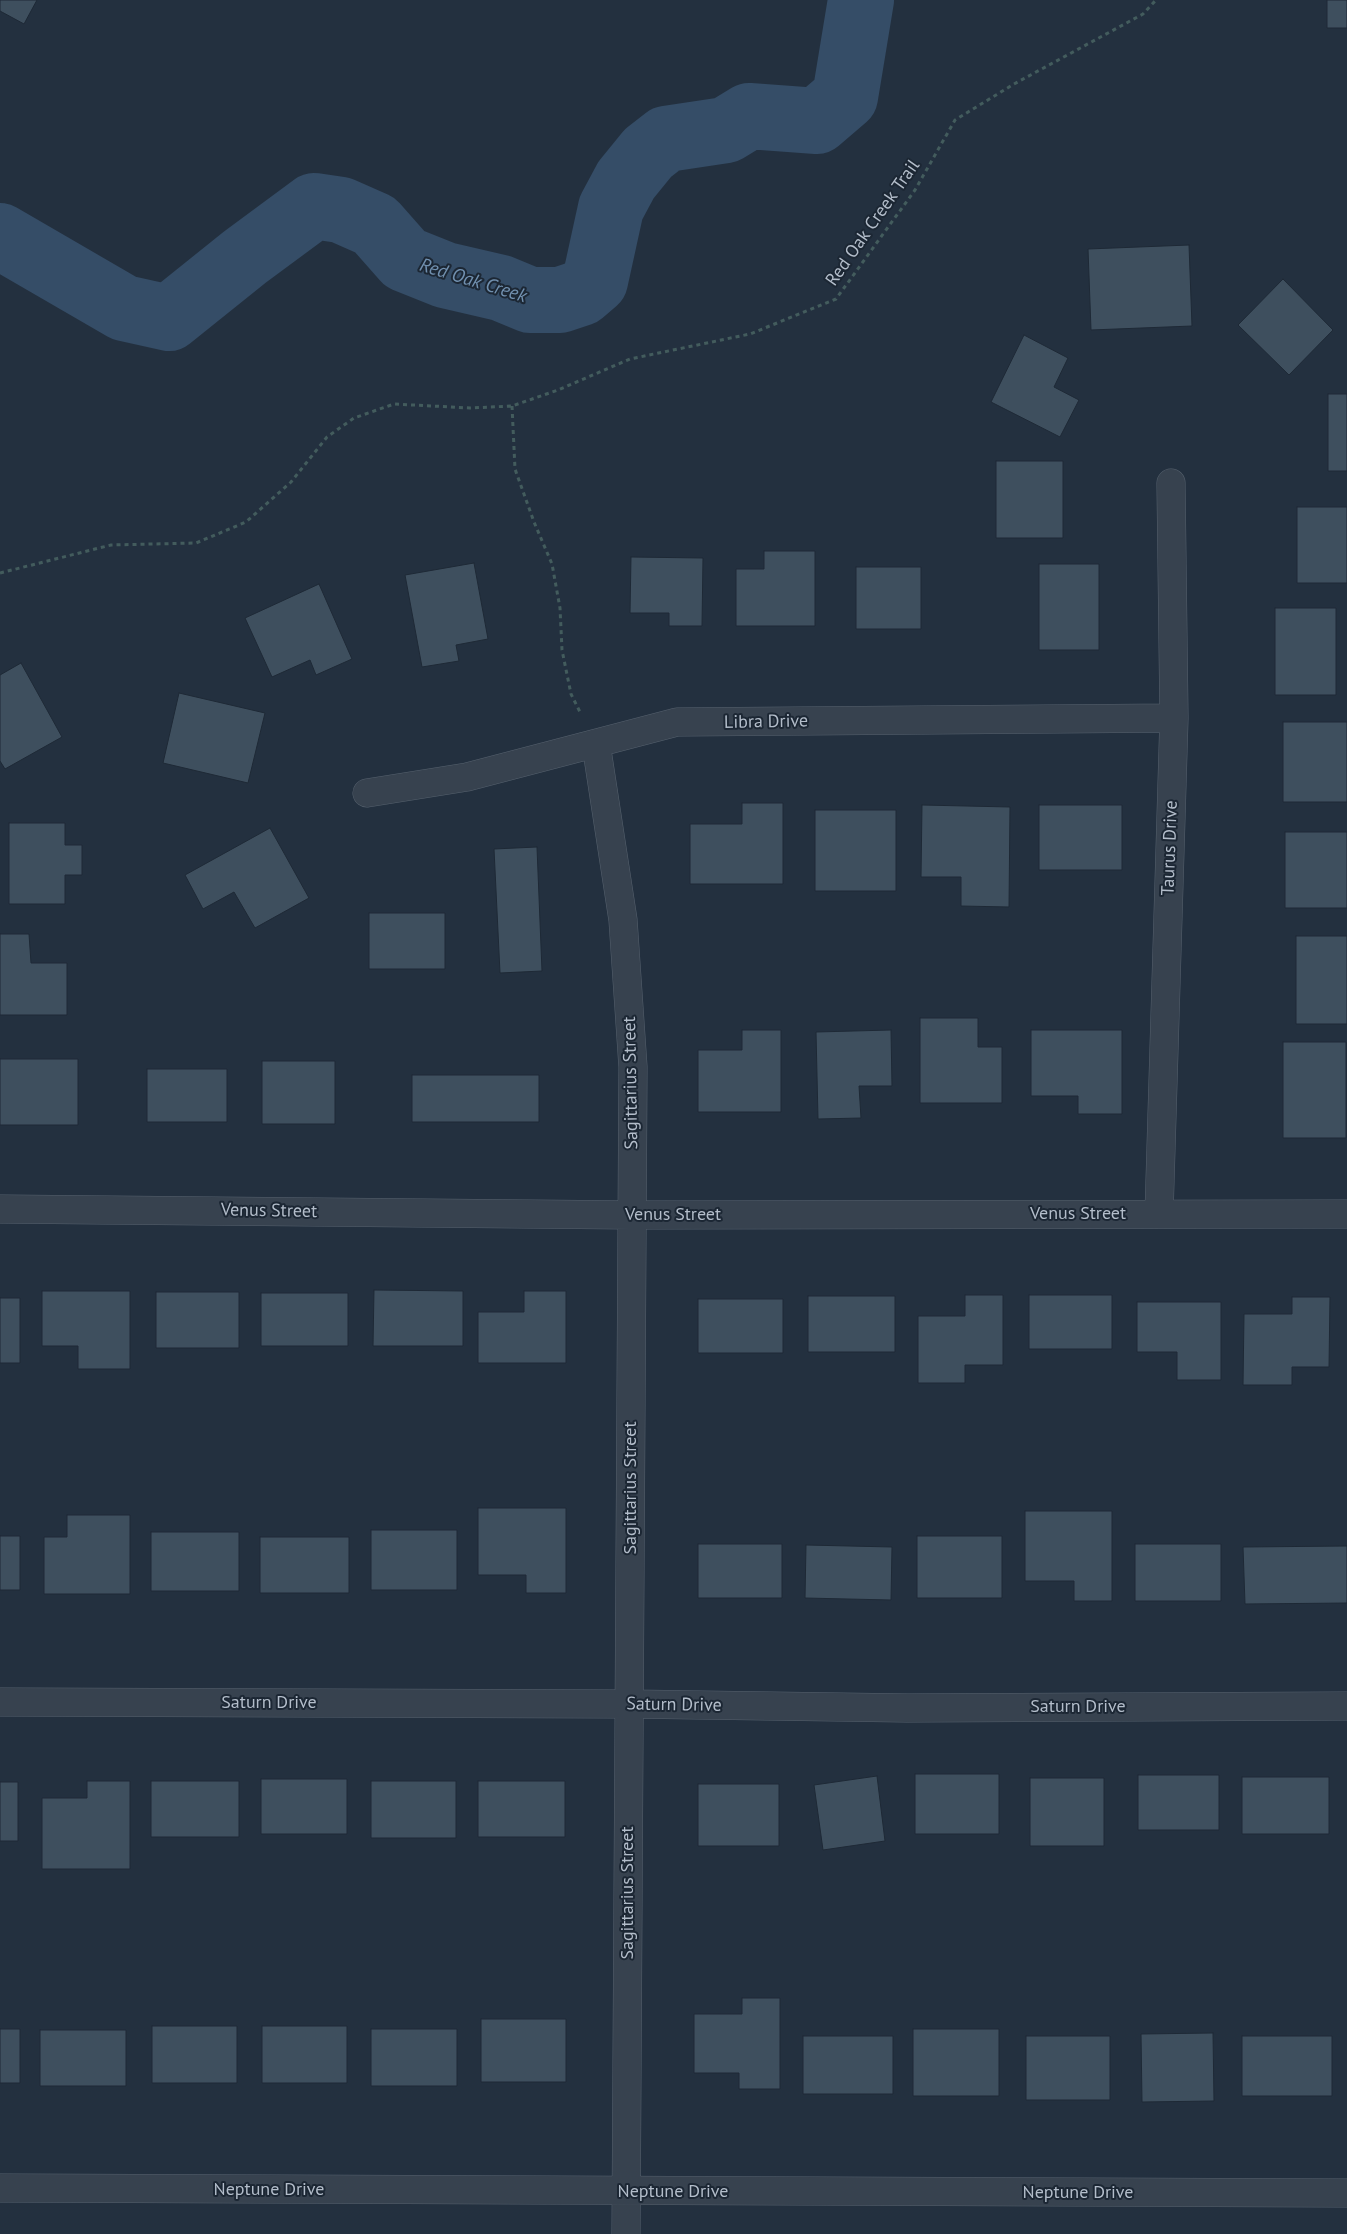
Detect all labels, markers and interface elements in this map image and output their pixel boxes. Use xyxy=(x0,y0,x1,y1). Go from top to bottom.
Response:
street label: Red Oak Creek Trail xyxy=(821,156,925,290)
water label: Red Oak Creek xyxy=(417,254,529,308)
street label: Libra Drive xyxy=(724,710,808,734)
street label: Taurus Drive xyxy=(1158,800,1182,896)
street label: Sagittarius Street xyxy=(619,1016,643,1150)
street label: Venus Street xyxy=(221,1199,317,1223)
street label: Venus Street xyxy=(1030,1203,1126,1225)
street label: Venus Street xyxy=(625,1204,721,1226)
street label: Sagittarius Street xyxy=(620,1421,642,1555)
street label: Saturn Drive xyxy=(221,1692,317,1714)
street label: Saturn Drive xyxy=(626,1693,722,1717)
street label: Saturn Drive xyxy=(1030,1696,1126,1718)
street label: Sagittarius Street xyxy=(617,1826,639,1960)
street label: Neptune Drive xyxy=(214,2179,324,2201)
street label: Neptune Drive xyxy=(618,2181,728,2203)
street label: Neptune Drive xyxy=(1023,2182,1133,2204)

